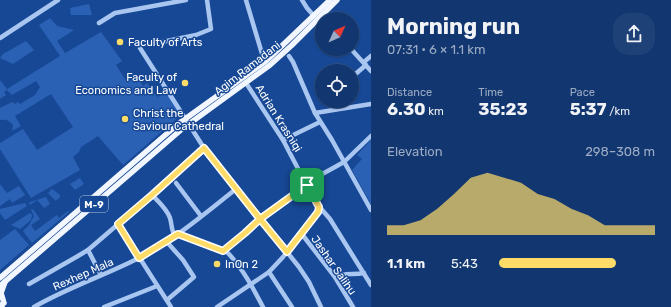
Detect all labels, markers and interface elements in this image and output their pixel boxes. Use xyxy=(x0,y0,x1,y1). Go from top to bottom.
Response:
north arrow xyxy=(315,12,359,56)
map controls xyxy=(315,12,359,108)
text: Morning run xyxy=(387,13,520,40)
button: share xyxy=(613,13,655,55)
place label: Faculty of Arts xyxy=(128,36,203,49)
marker: Faculty of Arts xyxy=(115,37,125,47)
street label: Agim Ramadani xyxy=(212,39,283,98)
text: 07:31 · 6 × 1.1 km xyxy=(387,42,486,57)
button: locate xyxy=(315,64,359,108)
place label: Faculty of Economics and Law xyxy=(75,71,178,97)
marker: Faculty of Economics and Law xyxy=(180,78,190,88)
street label: Adrian Krasniqi xyxy=(253,82,305,154)
text: Distance xyxy=(387,86,432,99)
text: Time xyxy=(478,86,503,99)
text: Pace xyxy=(570,86,595,99)
text: 6.30 xyxy=(387,99,426,119)
text: 35:23 xyxy=(478,99,528,119)
text: 5:37 xyxy=(570,99,607,119)
text: km xyxy=(426,105,444,118)
text: /km xyxy=(607,105,630,118)
place label: Christ the Saviour Cathedral xyxy=(133,107,224,133)
marker: Christ the Saviour Cathedral xyxy=(120,114,130,124)
text: Elevation xyxy=(387,144,443,159)
text: 298–308 m xyxy=(585,144,655,159)
pin xyxy=(290,168,324,202)
icon: arrive xyxy=(296,174,318,196)
road number: M-9 xyxy=(80,196,108,212)
street label: Jashar Salihu xyxy=(308,233,359,298)
street label: Rexhep Mala xyxy=(51,255,115,294)
text: 1.1 km xyxy=(387,256,425,271)
text: 5:43 xyxy=(451,256,478,271)
place label: InOn 2 xyxy=(225,258,258,271)
marker: InOn 2 xyxy=(212,259,222,269)

